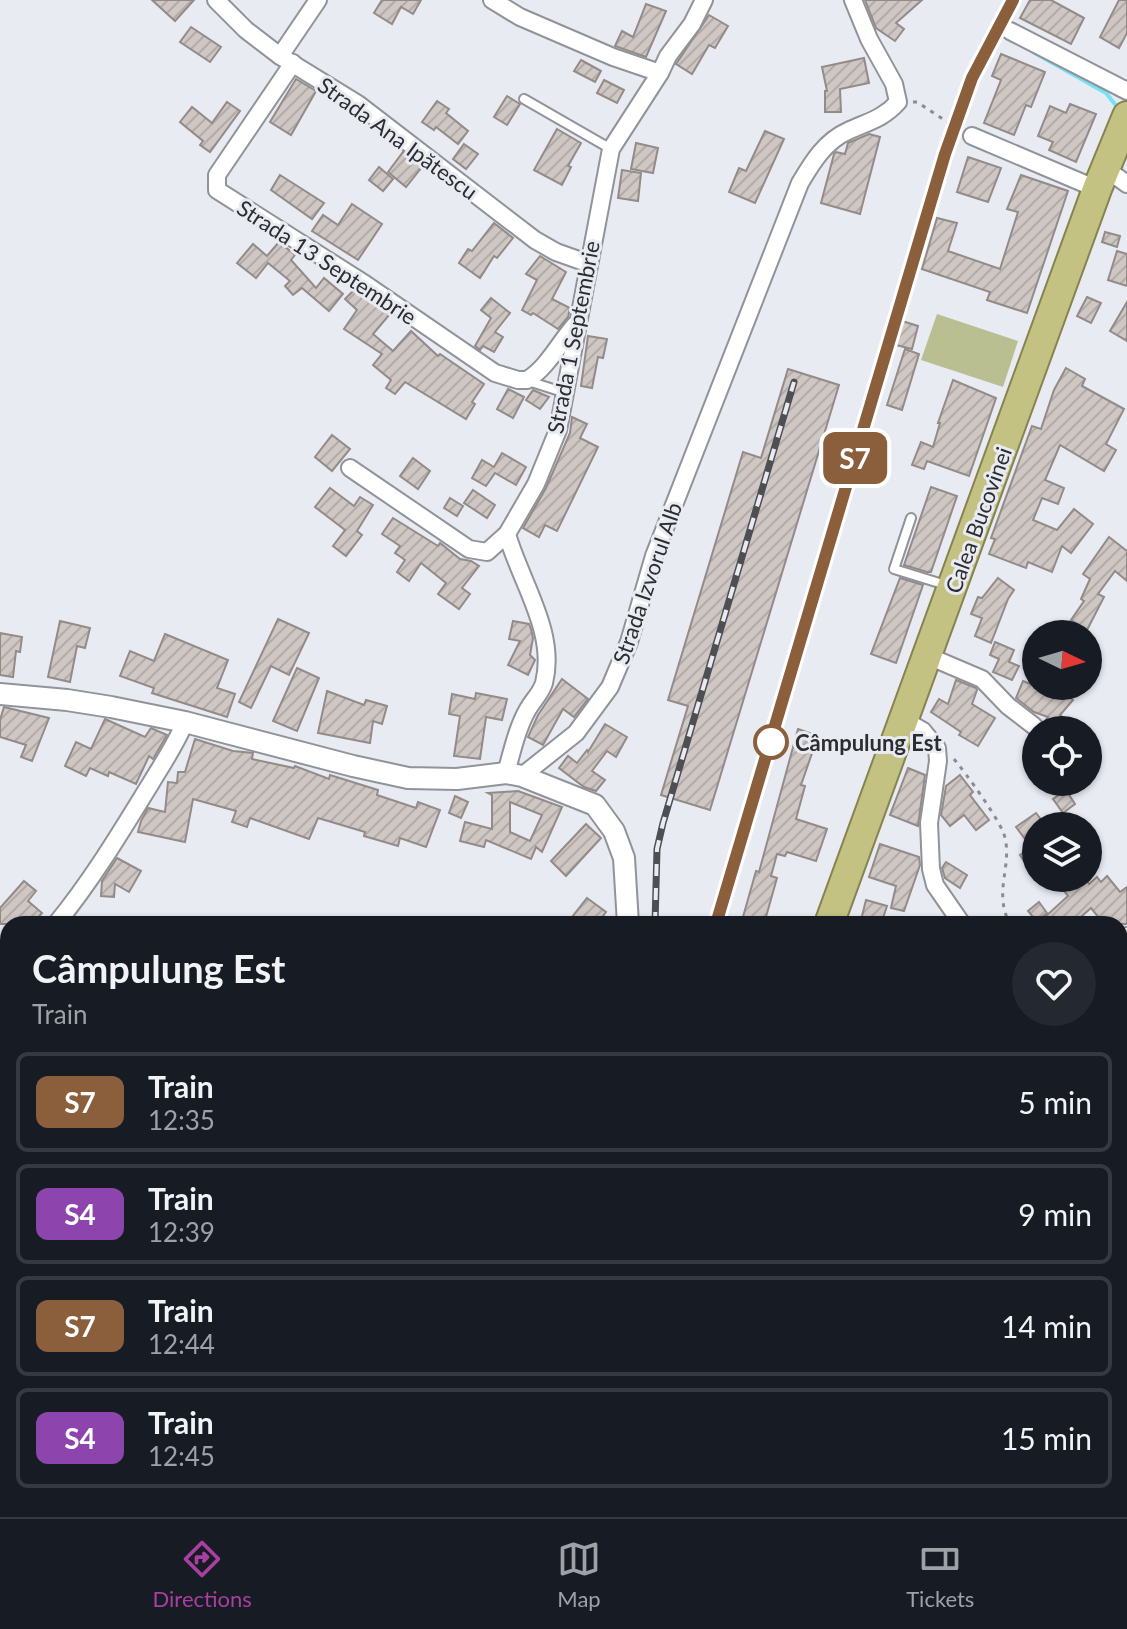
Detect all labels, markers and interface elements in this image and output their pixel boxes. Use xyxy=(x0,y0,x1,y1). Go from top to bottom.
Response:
street label: Strada Ana Ipătescu xyxy=(313,71,483,205)
street label: Strada 13 Septembrie xyxy=(232,194,422,330)
street label: Strada 1 Septembrie xyxy=(541,238,605,436)
line badge: S7 xyxy=(819,432,891,484)
text: S7 xyxy=(839,441,871,475)
street label: Calea Bucovinei xyxy=(939,443,1017,597)
street label: Strada Izvorul Alb xyxy=(607,499,687,667)
north arrow xyxy=(1022,620,1102,700)
map controls xyxy=(1022,620,1102,892)
button: locate xyxy=(1022,716,1102,796)
marker: Câmpulung Est xyxy=(754,725,788,759)
place label: Câmpulung Est xyxy=(795,729,942,756)
button: layers xyxy=(1022,812,1102,892)
button: heart xyxy=(1012,942,1096,1026)
text: Câmpulung Est xyxy=(32,945,285,991)
text: Train xyxy=(32,998,87,1030)
text: Train xyxy=(148,1068,214,1104)
text: 5 min xyxy=(1018,1084,1092,1120)
text: S7 xyxy=(64,1085,96,1119)
text: 12:35 xyxy=(148,1104,215,1136)
text: Train xyxy=(148,1180,214,1216)
text: 9 min xyxy=(1018,1196,1092,1232)
text: S4 xyxy=(64,1197,96,1231)
text: 12:39 xyxy=(148,1216,215,1248)
text: Train xyxy=(148,1292,214,1328)
text: 14 min xyxy=(1001,1308,1092,1344)
text: S7 xyxy=(64,1309,96,1343)
text: 12:44 xyxy=(148,1328,215,1360)
text: Train xyxy=(148,1404,214,1440)
text: 15 min xyxy=(1001,1420,1092,1456)
text: S4 xyxy=(64,1421,96,1455)
text: 12:45 xyxy=(148,1440,215,1472)
tab: Directions xyxy=(153,1537,252,1612)
tab: Map xyxy=(557,1537,601,1612)
tab: Tickets xyxy=(906,1537,974,1612)

